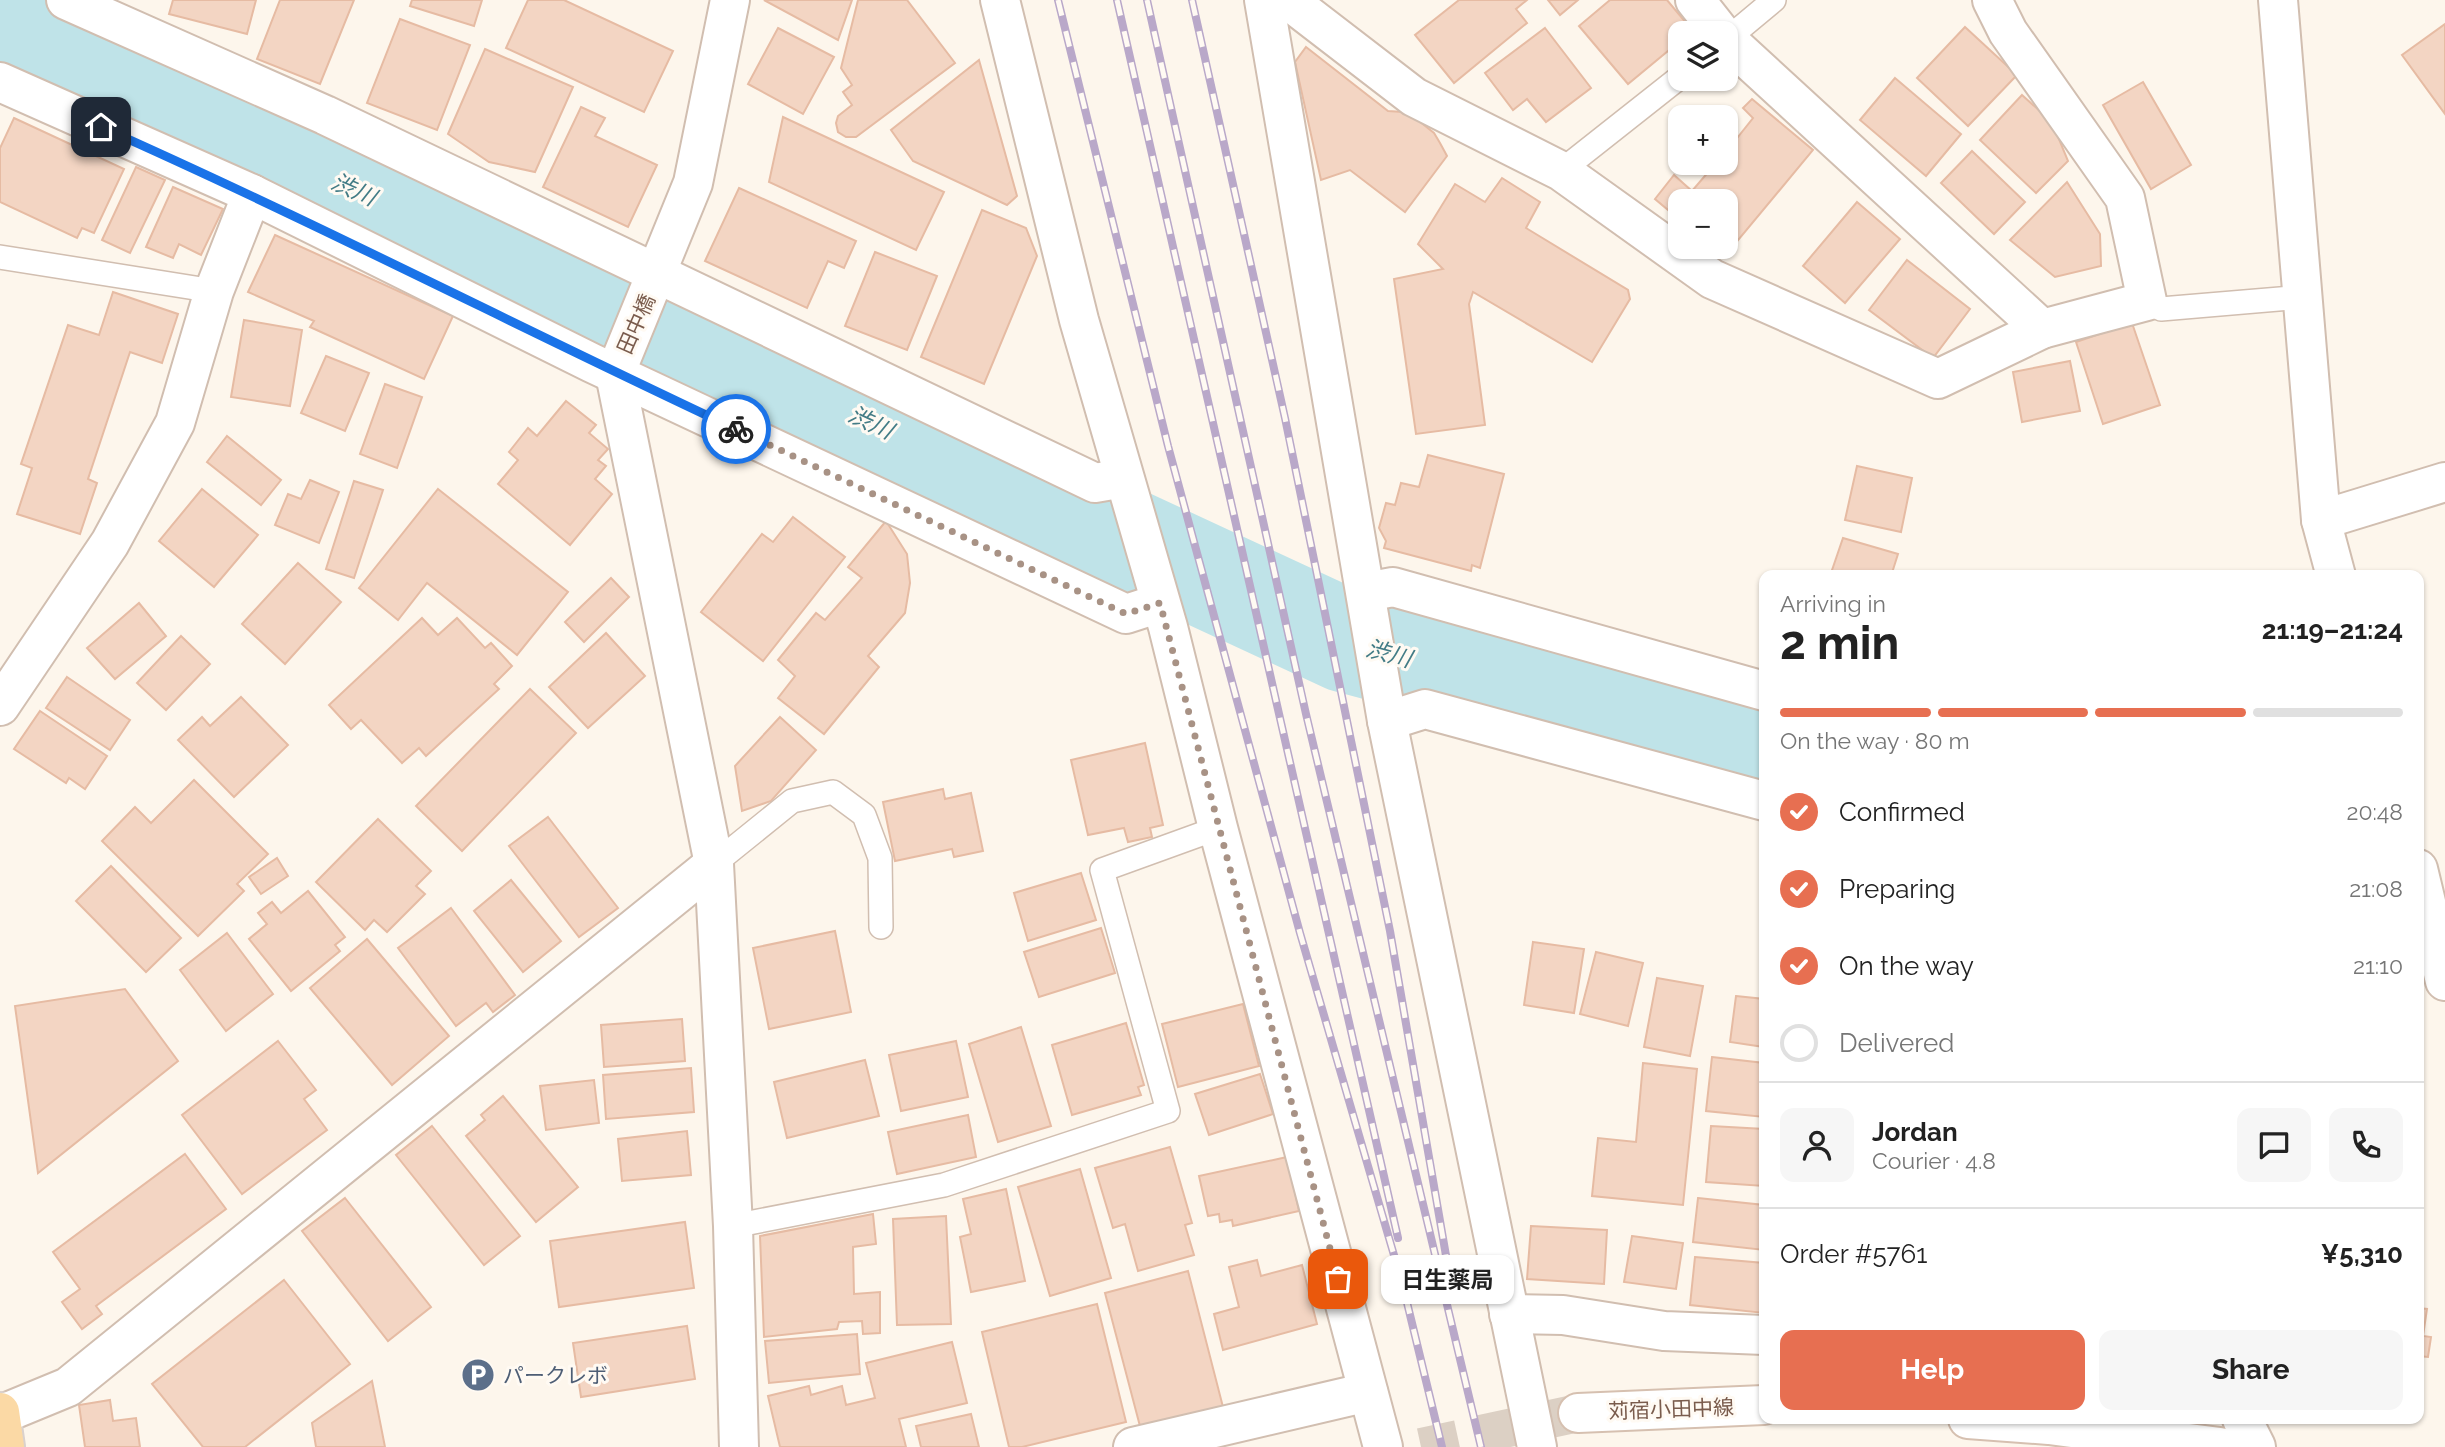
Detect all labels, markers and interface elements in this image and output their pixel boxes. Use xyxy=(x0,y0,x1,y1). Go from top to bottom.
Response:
map controls xyxy=(1668,21,1738,259)
button: layers xyxy=(1668,21,1738,91)
pin xyxy=(71,97,131,157)
button: + xyxy=(1668,105,1738,175)
icon: home xyxy=(82,108,120,146)
water label: 渋川 xyxy=(327,167,383,212)
button: − xyxy=(1668,189,1738,259)
street label: 田中橋 xyxy=(612,290,660,358)
courier xyxy=(701,394,771,464)
water label: 渋川 xyxy=(844,400,900,445)
icon: bike xyxy=(717,410,755,448)
text: Arriving in xyxy=(1780,590,1886,617)
text: 21:19–21:24 xyxy=(2262,615,2403,645)
text: 2 min xyxy=(1780,616,1899,670)
water label: 渋川 xyxy=(1363,634,1418,673)
text: On the way · 80 m xyxy=(1780,727,1970,754)
icon: check xyxy=(1780,793,1818,831)
text: Confirmed xyxy=(1839,797,1965,827)
text: 20:48 xyxy=(2346,798,2403,825)
icon: check xyxy=(1780,870,1818,908)
text: Preparing xyxy=(1839,874,1955,904)
text: 21:08 xyxy=(2349,875,2403,902)
icon: check xyxy=(1780,947,1818,985)
text: On the way xyxy=(1839,951,1974,981)
text: 21:10 xyxy=(2353,952,2403,979)
text: Delivered xyxy=(1839,1028,1954,1058)
button: person xyxy=(1780,1108,1854,1182)
button: chat xyxy=(2237,1108,2311,1182)
button: phone xyxy=(2329,1108,2403,1182)
text: Jordan xyxy=(1872,1117,1958,1147)
text: Courier · 4.8 xyxy=(1872,1147,1996,1174)
text: Order #5761 xyxy=(1780,1239,1927,1269)
text: ¥5,310 xyxy=(2321,1239,2403,1269)
pin xyxy=(1308,1249,1368,1309)
callout: 日生薬局 xyxy=(1380,1254,1513,1304)
icon: bag xyxy=(1319,1260,1357,1298)
text: 日生薬局 xyxy=(1402,1266,1494,1293)
button: Help xyxy=(1780,1330,2085,1410)
button: Share xyxy=(2099,1330,2403,1410)
parking icon: パークレボ xyxy=(459,1356,497,1394)
place label: パークレボ xyxy=(503,1363,608,1388)
street label: 苅宿小田中線 xyxy=(1608,1394,1734,1424)

